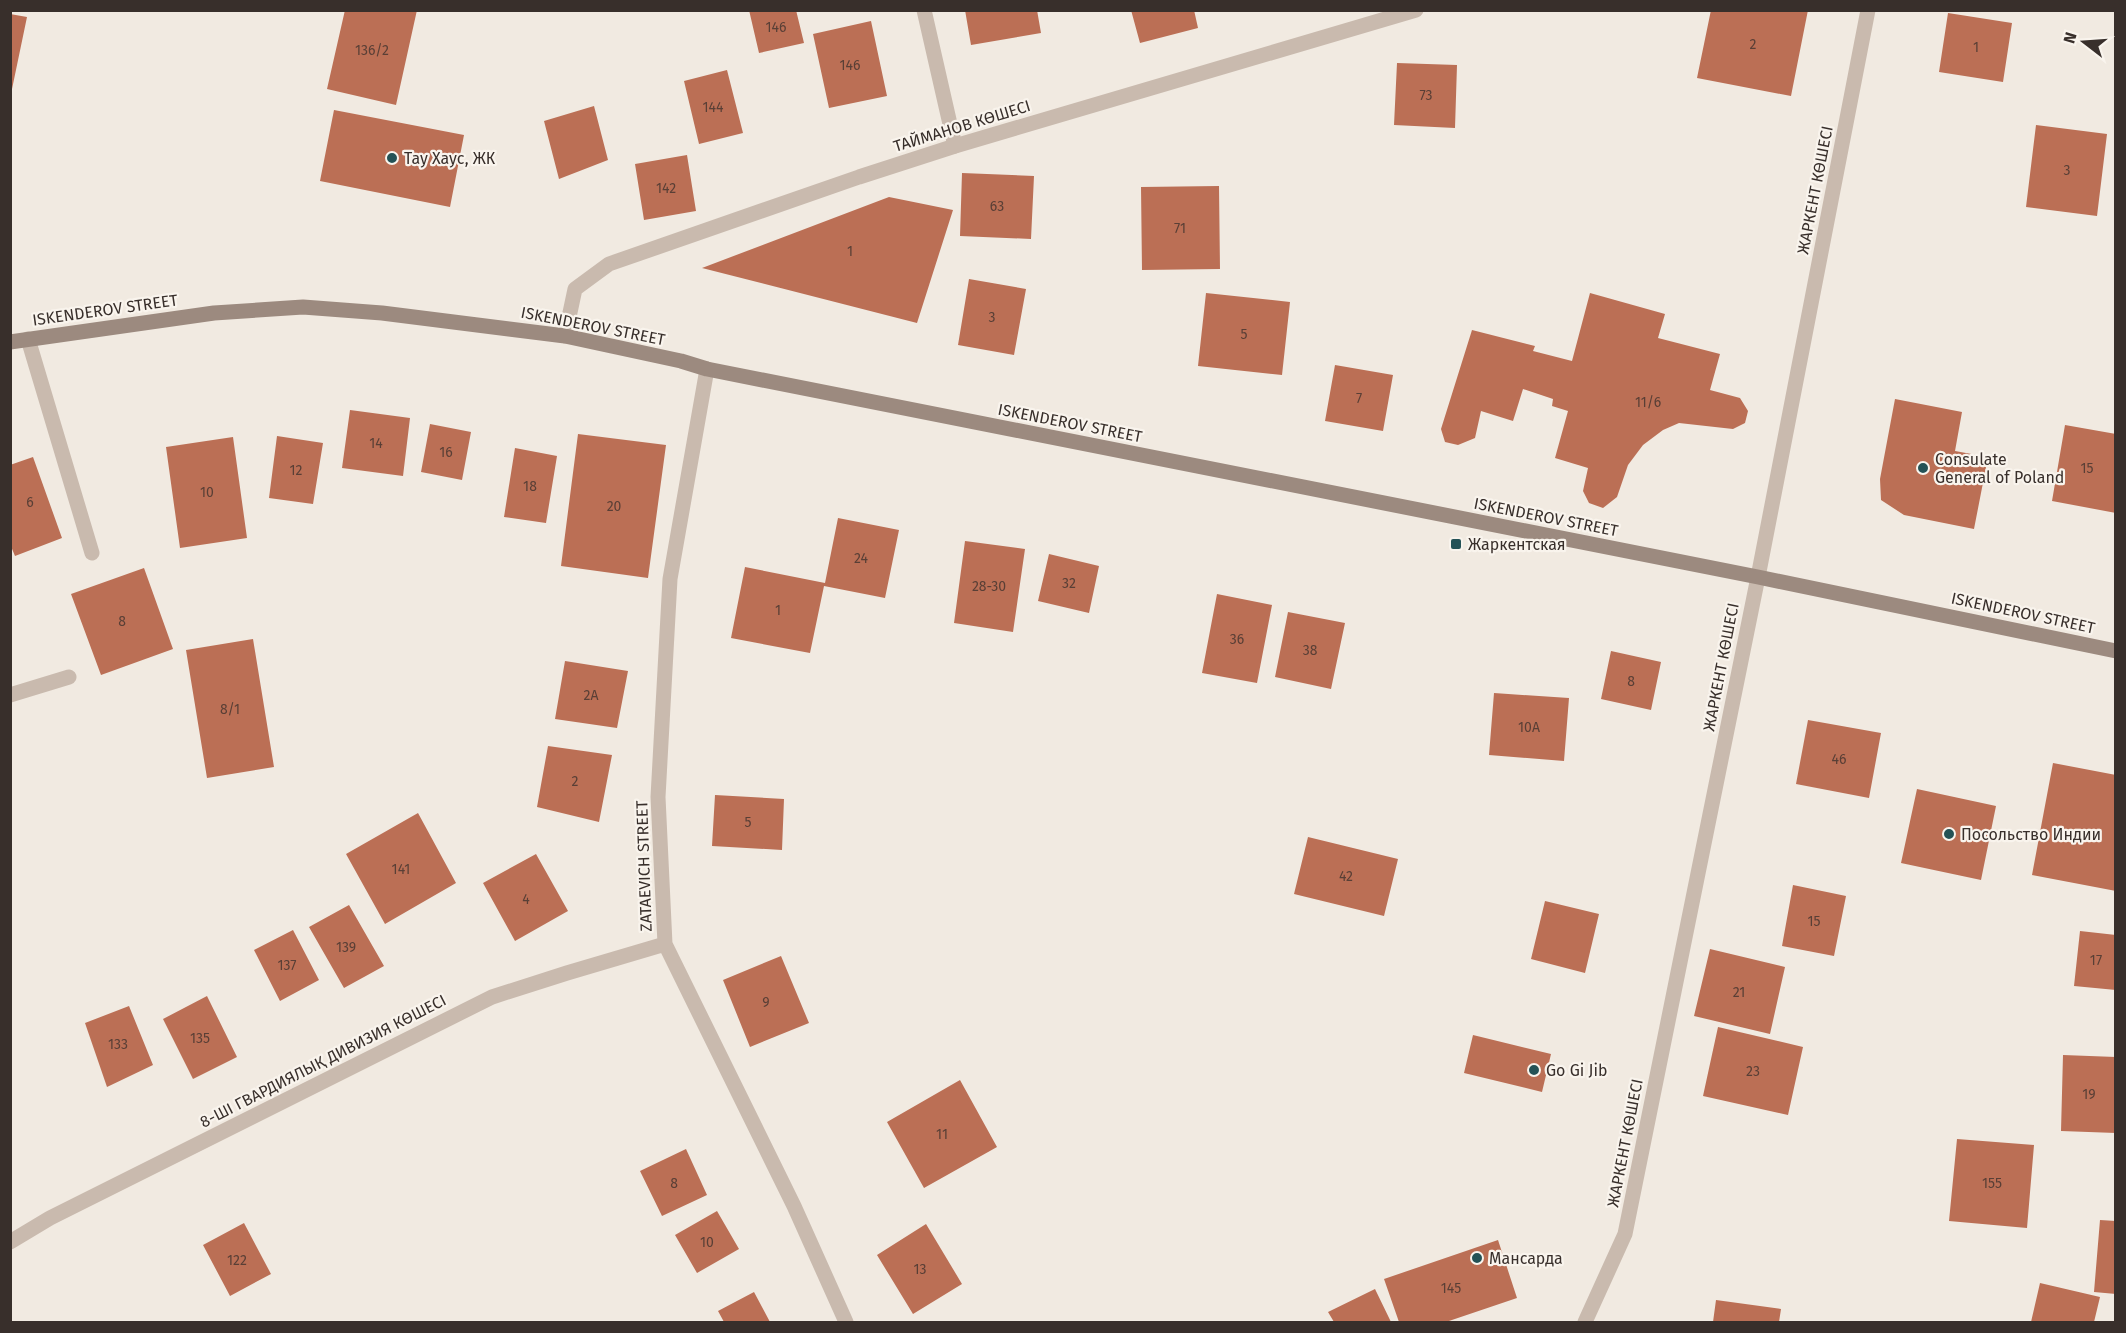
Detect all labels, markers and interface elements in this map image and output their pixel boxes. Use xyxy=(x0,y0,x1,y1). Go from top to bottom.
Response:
north arrow xyxy=(2054,12,2114,72)
house number: 146 xyxy=(766,19,786,36)
text: N xyxy=(2059,30,2081,46)
house number: 2 xyxy=(1750,36,1757,53)
house number: 1 xyxy=(1973,39,1979,56)
house number: 136/2 xyxy=(355,42,389,59)
house number: 146 xyxy=(840,57,860,74)
house number: 73 xyxy=(1419,87,1433,104)
street label: ТАЙМАНОВ КӨШЕСІ xyxy=(891,96,1033,156)
house number: 144 xyxy=(703,99,724,116)
street label: ЖАРКЕНТ КӨШЕСІ xyxy=(1793,124,1837,256)
place label: Тау Хаус, ЖК xyxy=(404,149,496,168)
marker: Тау Хаус, ЖК xyxy=(385,151,399,165)
house number: 3 xyxy=(2064,162,2071,179)
house number: 142 xyxy=(656,180,676,197)
house number: 63 xyxy=(990,198,1004,215)
house number: 71 xyxy=(1174,220,1186,237)
house number: 1 xyxy=(847,243,853,260)
street label: ISKENDEROV STREET xyxy=(31,290,180,330)
street label: ISKENDEROV STREET xyxy=(519,303,667,349)
house number: 3 xyxy=(989,309,996,326)
house number: 5 xyxy=(1240,326,1248,343)
house number: 7 xyxy=(1356,390,1362,407)
house number: 11/6 xyxy=(1635,394,1661,411)
street label: ISKENDEROV STREET xyxy=(996,400,1144,446)
house number: 14 xyxy=(369,435,383,452)
house number: 16 xyxy=(439,444,453,461)
place label: Consulate General of Poland xyxy=(1935,450,2064,487)
house number: 15 xyxy=(2080,460,2094,477)
marker: Consulate General of Poland xyxy=(1916,461,1930,475)
house number: 12 xyxy=(290,462,303,479)
house number: 18 xyxy=(523,478,537,495)
house number: 10 xyxy=(200,484,214,501)
house number: 6 xyxy=(26,494,34,511)
street label: ISKENDEROV STREET xyxy=(1472,494,1620,540)
house number: 20 xyxy=(607,498,622,515)
place label: Жаркентская xyxy=(1468,535,1566,554)
marker: Жаркентская xyxy=(1449,537,1463,551)
house number: 24 xyxy=(854,550,869,567)
house number: 32 xyxy=(1062,575,1076,592)
house number: 28-30 xyxy=(972,578,1006,595)
street label: ISKENDEROV STREET xyxy=(1949,588,2097,638)
street label: ЖАРКЕНТ КӨШЕСІ xyxy=(1699,601,1743,733)
house number: 1 xyxy=(775,602,781,619)
house number: 8 xyxy=(118,613,126,630)
house number: 36 xyxy=(1230,631,1244,648)
house number: 38 xyxy=(1303,642,1318,659)
house number: 8 xyxy=(1627,673,1635,690)
house number: 2А xyxy=(584,687,598,704)
house number: 8/1 xyxy=(220,701,240,718)
house number: 10А xyxy=(1518,719,1540,736)
house number: 46 xyxy=(1832,751,1846,768)
house number: 2 xyxy=(572,773,579,790)
street label: ZATAEVICH STREET xyxy=(632,799,656,932)
house number: 5 xyxy=(744,814,752,831)
place label: Посольство Индии xyxy=(1961,825,2101,844)
marker: Посольство Индии xyxy=(1942,827,1956,841)
house number: 141 xyxy=(392,861,410,878)
house number: 42 xyxy=(1339,868,1353,885)
house number: 4 xyxy=(522,891,530,908)
house number: 15 xyxy=(1807,913,1821,930)
house number: 139 xyxy=(336,939,356,956)
house number: 17 xyxy=(2090,952,2102,969)
house number: 137 xyxy=(277,957,297,974)
house number: 21 xyxy=(1733,984,1745,1001)
street label: 8-ШІ ГВАРДИЯЛЫҚ ДИВИЗИЯ КӨШЕСІ xyxy=(197,990,449,1132)
house number: 9 xyxy=(762,994,770,1011)
house number: 135 xyxy=(190,1030,210,1047)
house number: 133 xyxy=(108,1036,128,1053)
place label: Go Gi Jib xyxy=(1546,1061,1607,1080)
marker: Go Gi Jib xyxy=(1527,1063,1541,1077)
house number: 23 xyxy=(1746,1063,1760,1080)
street label: ЖАРКЕНТ КӨШЕСІ xyxy=(1603,1077,1647,1209)
house number: 19 xyxy=(2082,1086,2096,1103)
house number: 11 xyxy=(936,1126,948,1143)
house number: 8 xyxy=(670,1175,678,1192)
house number: 155 xyxy=(1982,1175,2002,1192)
house number: 10 xyxy=(700,1234,714,1251)
place label: Мансарда xyxy=(1489,1249,1563,1268)
marker: Мансарда xyxy=(1470,1251,1484,1265)
house number: 122 xyxy=(227,1252,247,1269)
house number: 13 xyxy=(913,1261,927,1278)
house number: 145 xyxy=(1441,1280,1461,1297)

